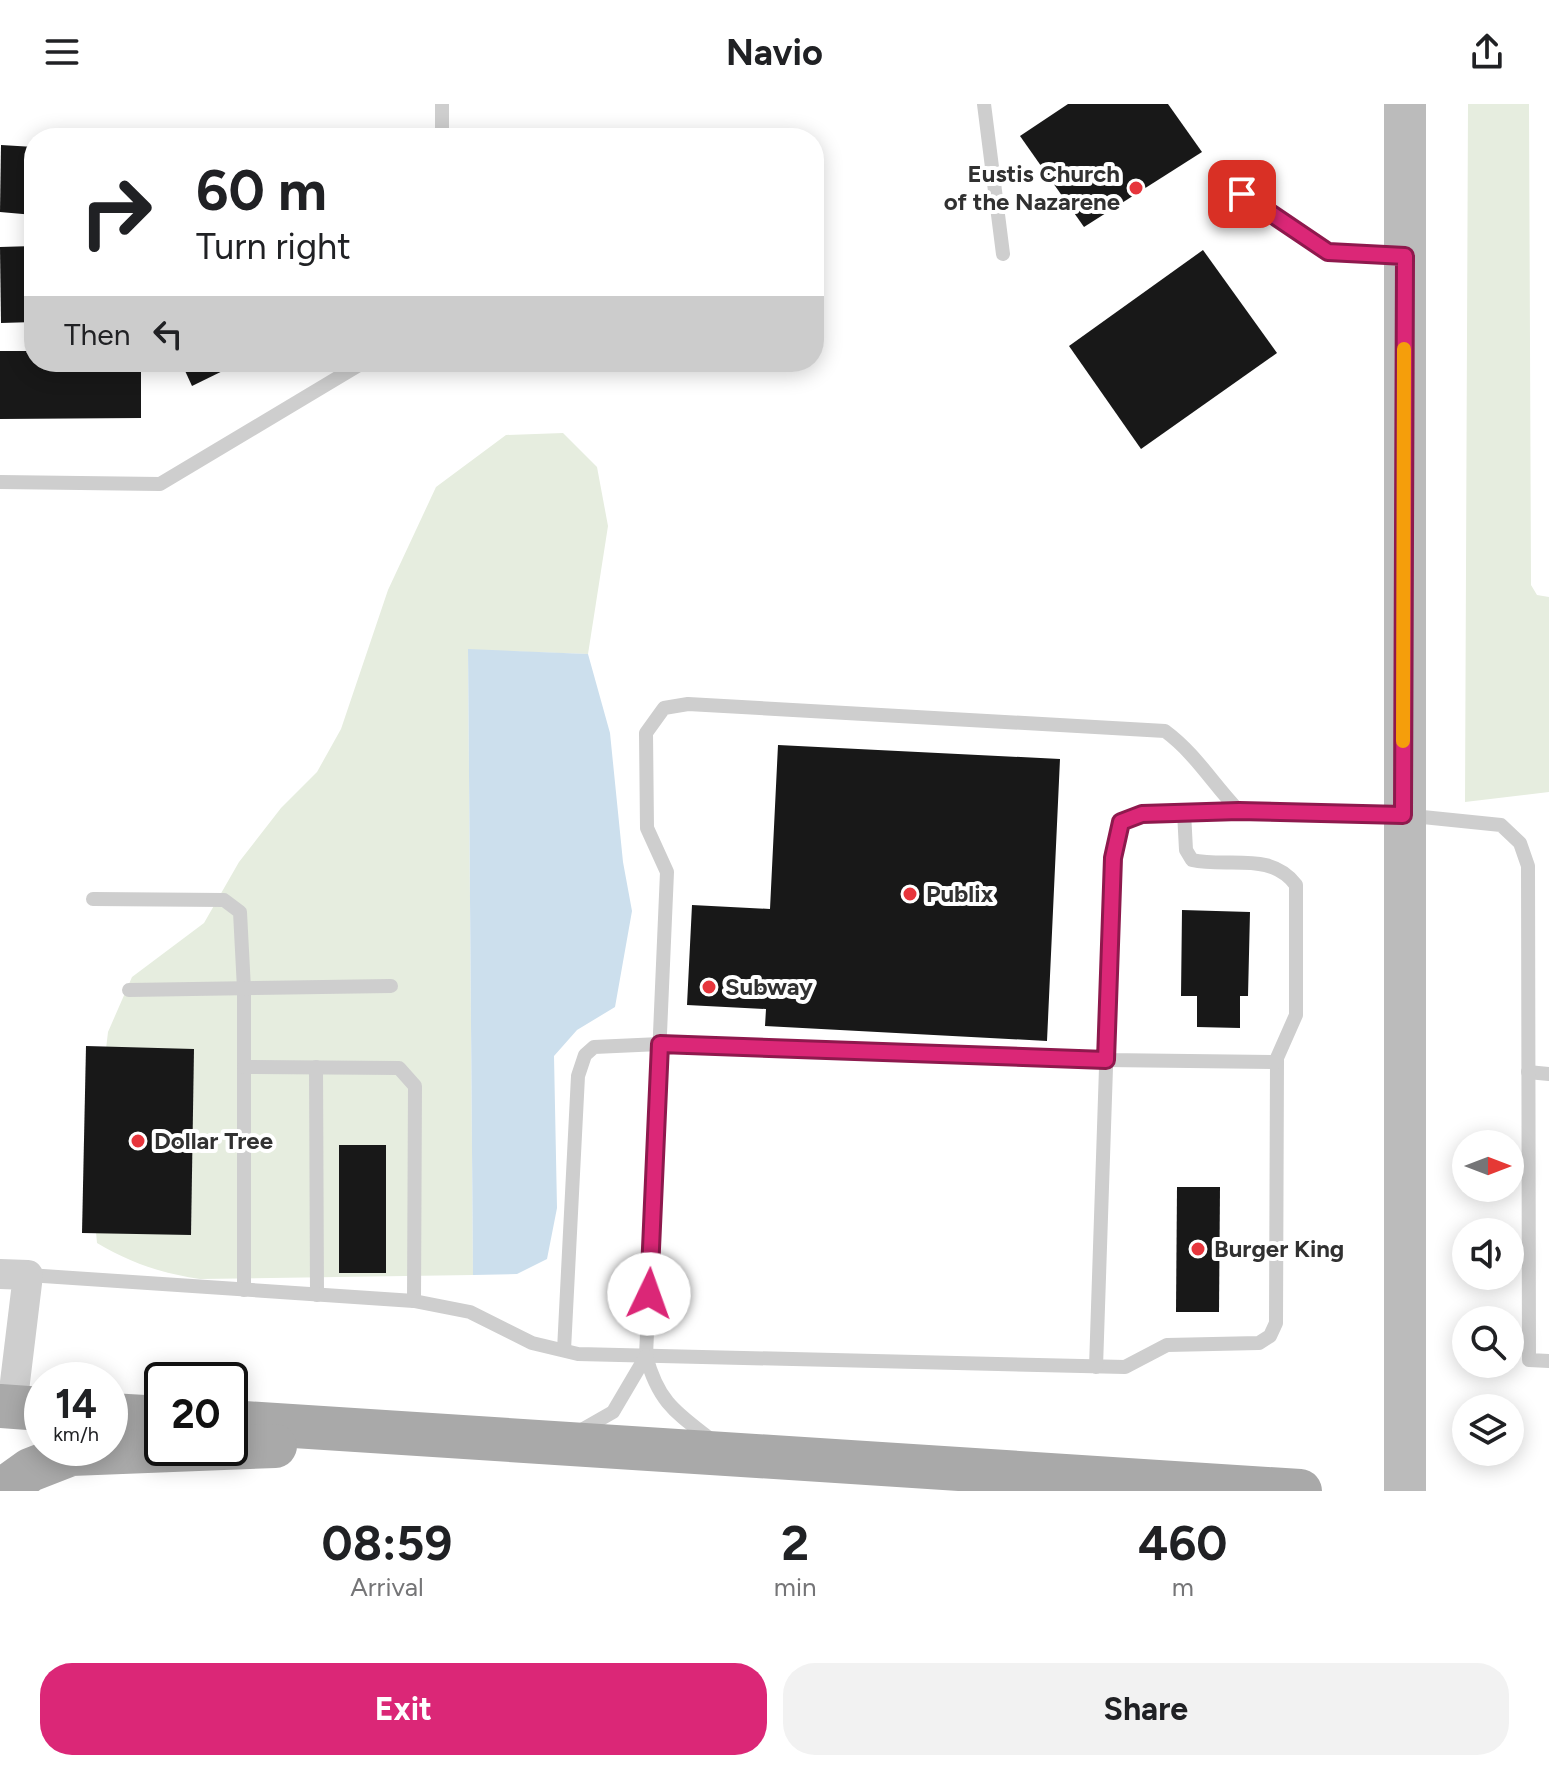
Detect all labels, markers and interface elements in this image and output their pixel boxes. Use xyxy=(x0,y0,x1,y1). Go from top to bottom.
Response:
icon: menu xyxy=(40,30,84,74)
icon: share xyxy=(1465,30,1509,74)
text: Navio xyxy=(726,31,823,74)
text: 60 m xyxy=(196,157,327,224)
place label: Eustis Church of the Nazarene xyxy=(944,159,1120,216)
icon: right xyxy=(64,160,168,264)
pin xyxy=(1208,160,1276,228)
icon: arrive xyxy=(1220,172,1264,216)
marker: Eustis Church of the Nazarene xyxy=(1127,179,1145,197)
text: Turn right xyxy=(196,225,351,268)
icon: left xyxy=(146,312,190,356)
text: Then xyxy=(64,316,130,353)
place label: Publix xyxy=(926,879,994,908)
marker: Publix xyxy=(901,885,919,903)
place label: Subway xyxy=(725,972,813,1001)
marker: Subway xyxy=(700,978,718,996)
place label: Dollar Tree xyxy=(154,1126,273,1155)
north arrow xyxy=(1452,1130,1524,1202)
map controls xyxy=(1452,1130,1524,1466)
marker: Dollar Tree xyxy=(129,1132,147,1150)
button: sound xyxy=(1452,1218,1524,1290)
place label: Burger King xyxy=(1214,1234,1344,1263)
marker: Burger King xyxy=(1189,1240,1207,1258)
position arrow xyxy=(607,1252,691,1336)
button: search xyxy=(1452,1306,1524,1378)
speed limit sign: 20 xyxy=(144,1362,248,1466)
text: 14 xyxy=(55,1380,97,1428)
button: layers xyxy=(1452,1394,1524,1466)
text: km/h xyxy=(53,1422,99,1446)
text: 08:59 xyxy=(322,1514,452,1572)
text: 2 xyxy=(781,1514,809,1572)
text: 460 xyxy=(1138,1514,1227,1572)
text: Arrival xyxy=(350,1571,424,1603)
text: min xyxy=(774,1571,817,1603)
text: m xyxy=(1172,1571,1194,1603)
button: Exit xyxy=(40,1663,767,1755)
button: Share xyxy=(783,1663,1509,1755)

